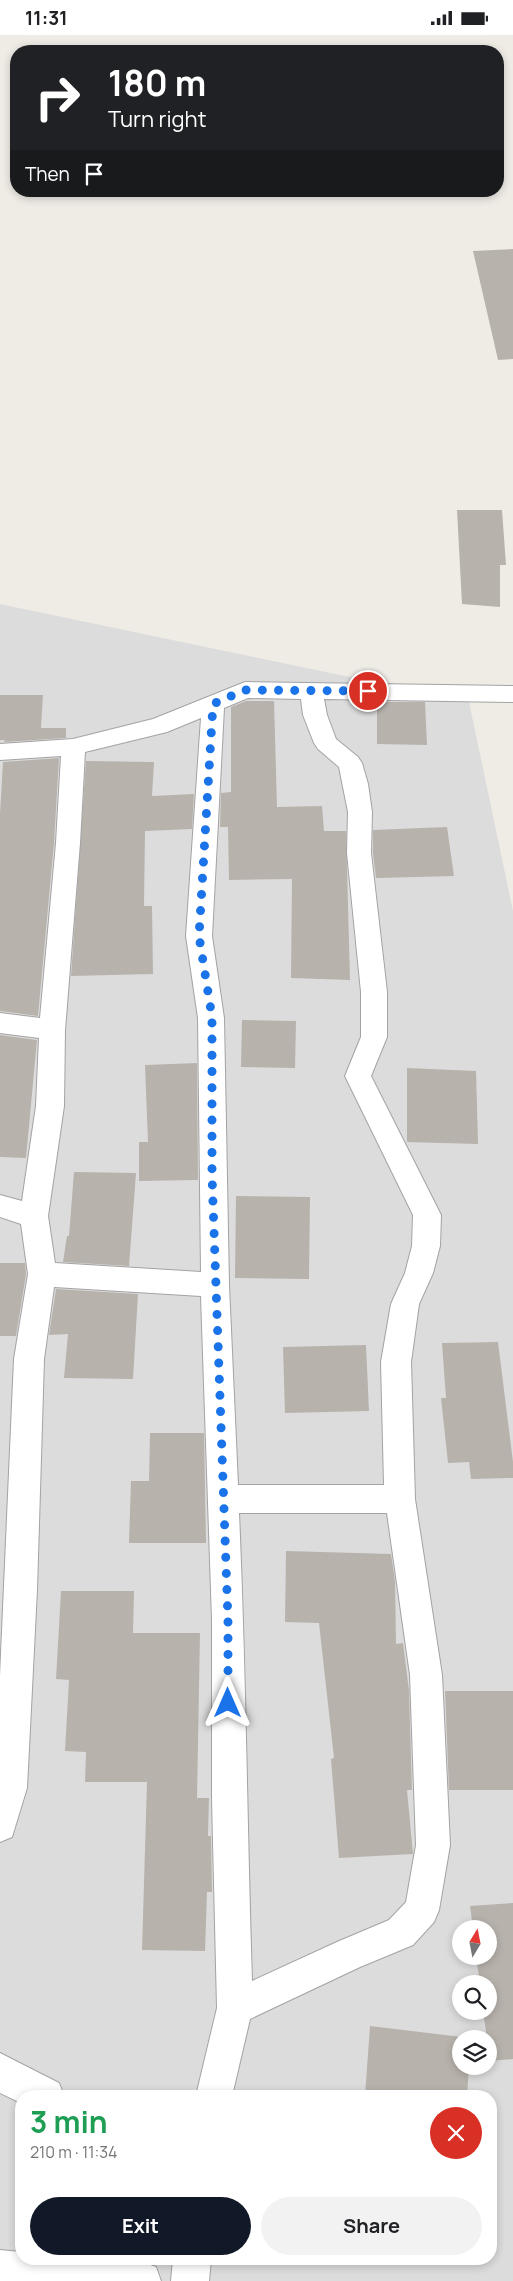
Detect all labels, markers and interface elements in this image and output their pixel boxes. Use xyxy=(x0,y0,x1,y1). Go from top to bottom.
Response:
text: 11:31 xyxy=(25,5,68,31)
text: 180 m xyxy=(108,59,206,107)
icon: right xyxy=(25,65,90,130)
text: Turn right xyxy=(108,104,206,134)
icon: arrive xyxy=(80,160,108,188)
text: Then xyxy=(25,161,70,187)
pin xyxy=(347,670,389,712)
icon: arrive xyxy=(354,677,382,705)
position arrow xyxy=(201,1676,253,1728)
north arrow xyxy=(452,1920,498,1965)
map controls xyxy=(452,1920,497,2075)
button: search xyxy=(452,1975,497,2020)
button: layers xyxy=(452,2030,497,2075)
text: 3 min xyxy=(30,2101,108,2142)
button: close xyxy=(430,2107,482,2159)
text: 210 m · 11:34 xyxy=(30,2141,117,2163)
button: Exit xyxy=(30,2197,251,2255)
button: Share xyxy=(261,2197,482,2255)

